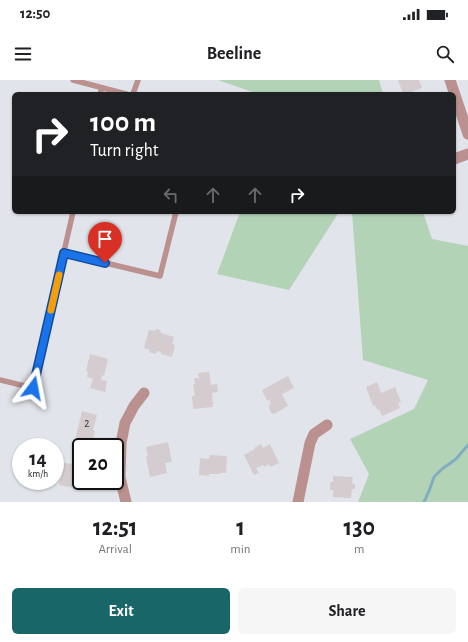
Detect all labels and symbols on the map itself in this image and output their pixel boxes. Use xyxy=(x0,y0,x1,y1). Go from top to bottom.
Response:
pin xyxy=(88,222,122,263)
position arrow xyxy=(12,367,54,409)
house number: 2 xyxy=(84,417,90,429)
speed limit sign: 20 xyxy=(72,438,124,490)

